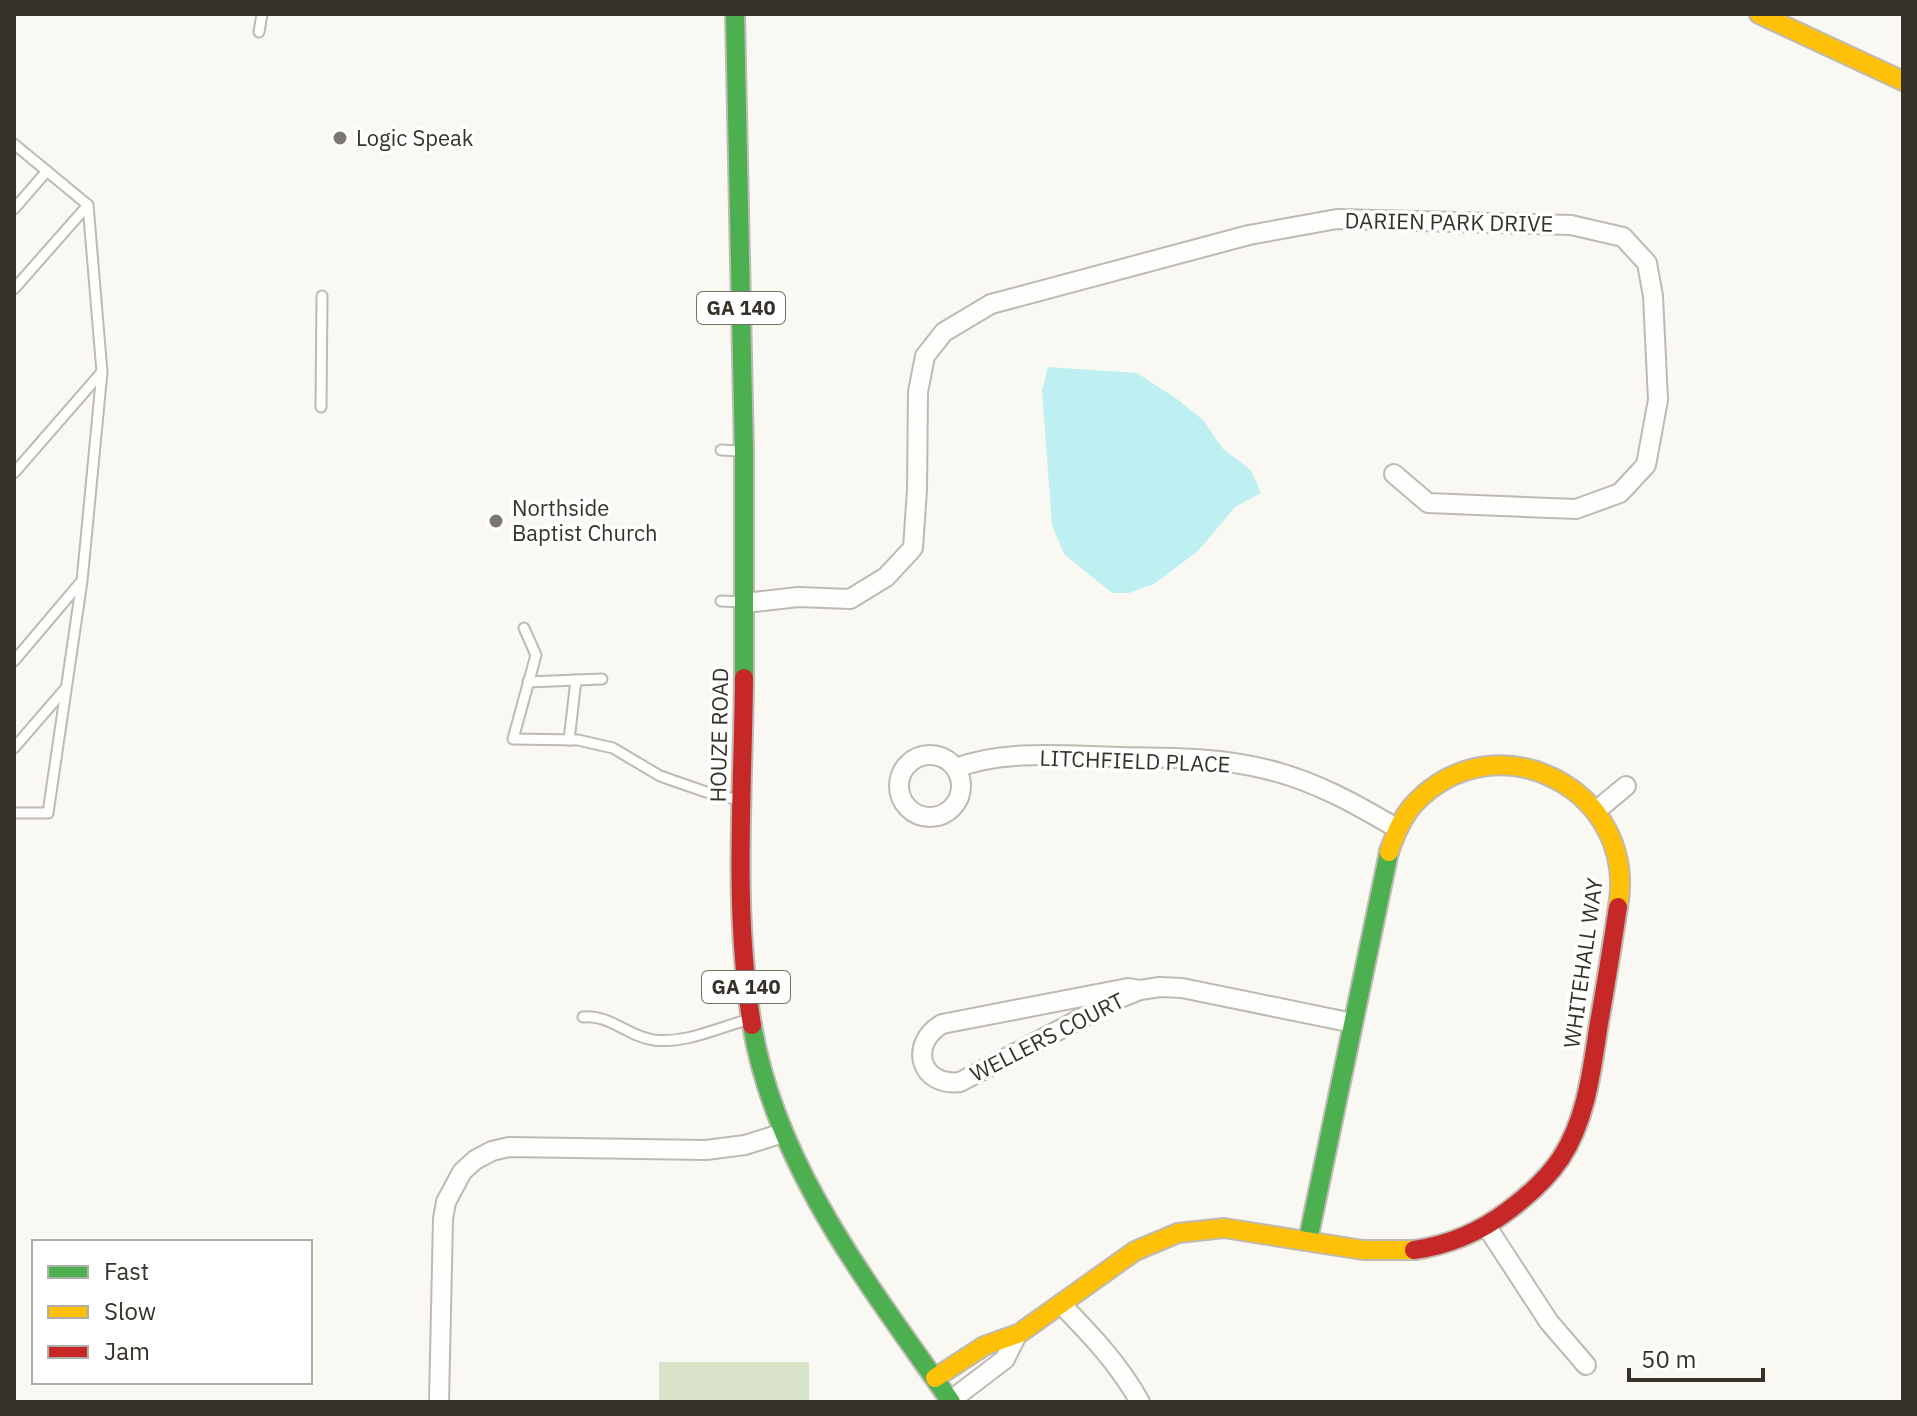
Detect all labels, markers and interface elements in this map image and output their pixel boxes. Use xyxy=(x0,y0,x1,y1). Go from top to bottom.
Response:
place label: Logic Speak xyxy=(356,123,474,152)
marker: Logic Speak xyxy=(331,129,349,147)
street label: DARIEN PARK DRIVE xyxy=(1344,205,1554,238)
road number: GA 140 xyxy=(697,292,785,324)
place label: Northside Baptist Church xyxy=(512,493,658,547)
marker: Northside Baptist Church xyxy=(487,512,505,530)
street label: HOUZE ROAD xyxy=(703,667,734,803)
street label: LITCHFIELD PLACE xyxy=(1039,743,1231,778)
street label: WHITEHALL WAY xyxy=(1556,876,1609,1050)
road number: GA 140 xyxy=(702,971,790,1003)
street label: WELLERS COURT xyxy=(965,985,1129,1088)
legend xyxy=(32,1240,312,1384)
text: Fast xyxy=(104,1255,149,1287)
text: Slow xyxy=(104,1295,156,1327)
scale bar xyxy=(1629,1332,1763,1382)
text: Jam xyxy=(104,1335,150,1367)
text: 50 m xyxy=(1641,1343,1696,1375)

